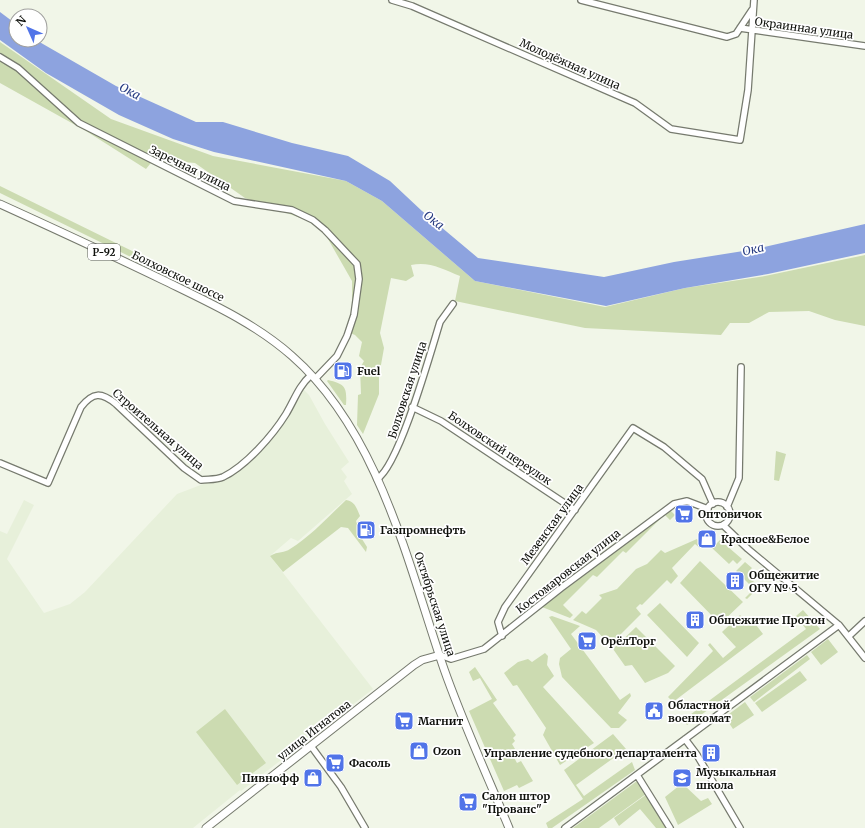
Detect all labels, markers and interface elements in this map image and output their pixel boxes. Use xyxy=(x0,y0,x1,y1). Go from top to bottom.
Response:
north arrow xyxy=(8,8,48,48)
text: N xyxy=(13,13,29,29)
street label: Окраинная улица xyxy=(754,14,854,42)
street label: Молодёжная улица xyxy=(518,36,623,93)
water label: Ока xyxy=(117,79,143,103)
street label: Заречная улица xyxy=(147,142,233,194)
water label: Ока xyxy=(421,207,447,233)
water label: Ока xyxy=(741,239,765,259)
road number: Р-92 xyxy=(88,244,120,260)
street label: Болховское шоссе xyxy=(129,248,227,305)
street label: Болховская улица xyxy=(385,340,429,440)
fuel station icon: Fuel xyxy=(332,360,354,382)
place label: Fuel xyxy=(357,364,381,378)
street label: Строительная улица xyxy=(110,386,206,472)
street label: Болховский переулок xyxy=(446,408,555,488)
street label: Мезенская улица xyxy=(518,481,586,567)
supermarket icon: Оптовичок xyxy=(673,503,695,525)
place label: Оптовичок xyxy=(698,507,763,521)
fuel station icon: Газпромнефть xyxy=(355,519,377,541)
place label: Газпромнефть xyxy=(380,523,466,537)
street label: Костомаровская улица xyxy=(513,526,623,616)
shop icon: Красное&Белое xyxy=(696,528,718,550)
place label: Красное&Белое xyxy=(721,532,809,546)
street label: Октябрьская улица xyxy=(412,550,459,658)
place label: Общежитие ОГУ № 5 xyxy=(749,568,819,595)
building icon: Общежитие ОГУ № 5 xyxy=(724,570,746,592)
building icon: Общежитие Протон xyxy=(684,609,706,631)
place label: Общежитие Протон xyxy=(709,613,825,627)
supermarket icon: ОрёлТорг xyxy=(576,630,598,652)
place label: ОрёлТорг xyxy=(601,634,656,648)
street label: улица Игнатова xyxy=(274,697,354,763)
place label: Областной военкомат xyxy=(668,698,731,725)
public building icon: Областной военкомат xyxy=(643,700,665,722)
supermarket icon: Магнит xyxy=(393,710,415,732)
place label: Магнит xyxy=(418,714,464,728)
shop icon: Ozon xyxy=(408,740,430,762)
building icon: Управление судебного департамента xyxy=(700,742,722,764)
place label: Ozon xyxy=(433,744,462,758)
place label: Управление судебного департамента xyxy=(483,746,697,760)
supermarket icon: Фасоль xyxy=(324,752,346,774)
place label: Фасоль xyxy=(349,756,391,770)
place label: Музыкальная школа xyxy=(696,765,776,792)
shop icon: Пивнофф xyxy=(302,767,324,789)
school or university icon: Музыкальная школа xyxy=(671,767,693,789)
place label: Пивнофф xyxy=(242,771,299,785)
place label: Салон штор "Прованс" xyxy=(482,789,550,816)
supermarket icon: Салон штор "Прованс" xyxy=(457,791,479,813)

